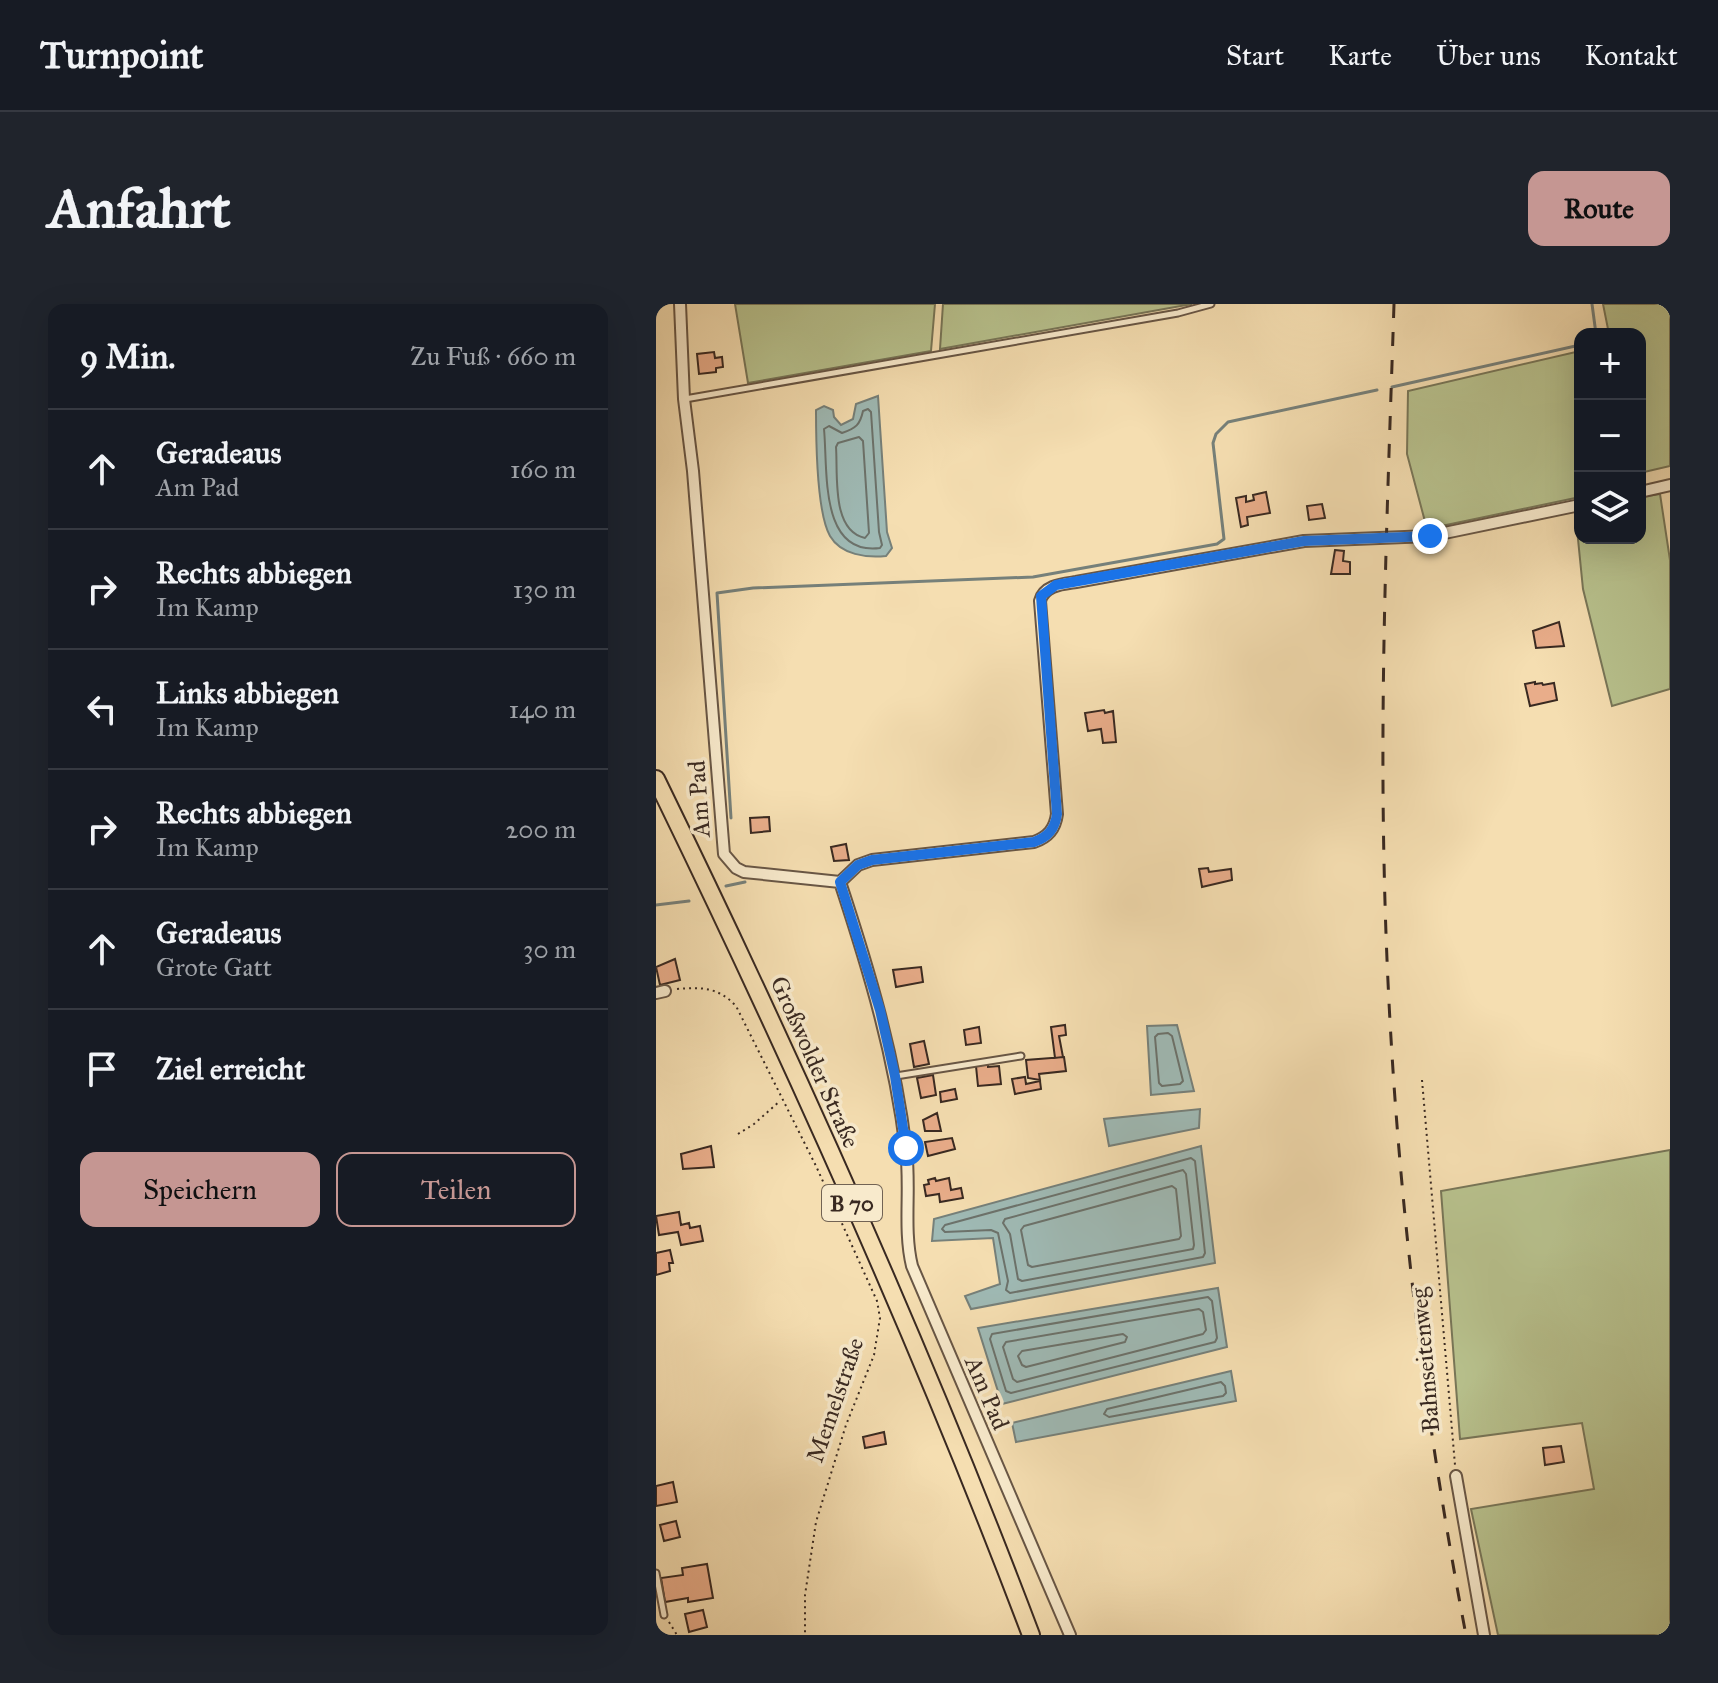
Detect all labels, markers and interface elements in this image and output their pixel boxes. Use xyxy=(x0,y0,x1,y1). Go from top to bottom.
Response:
text: Turnpoint xyxy=(40,32,203,78)
text: Start xyxy=(1226,38,1284,73)
text: Karte xyxy=(1328,38,1392,73)
text: Über uns xyxy=(1436,38,1541,73)
text: Kontakt xyxy=(1585,38,1678,73)
button: Route xyxy=(1528,171,1670,246)
text: Anfahrt xyxy=(48,174,231,242)
map controls xyxy=(1574,328,1646,544)
button: + xyxy=(1574,328,1646,400)
text: 9 Min. xyxy=(80,336,175,377)
text: Zu Fuß · 660 m xyxy=(410,340,576,372)
button: − xyxy=(1574,400,1646,472)
text: Geradeaus xyxy=(156,435,282,471)
icon: ahead xyxy=(80,447,124,491)
text: 160 m xyxy=(510,453,576,485)
text: Am Pad xyxy=(156,471,239,503)
button: layers xyxy=(1574,472,1646,544)
route end xyxy=(1412,518,1448,554)
text: Rechts abbiegen xyxy=(156,555,352,591)
icon: right xyxy=(80,567,124,611)
text: 130 m xyxy=(513,573,576,605)
text: Im Kamp xyxy=(156,591,259,623)
text: Links abbiegen xyxy=(156,675,339,711)
icon: left xyxy=(80,687,124,731)
text: 140 m xyxy=(509,693,576,725)
text: Im Kamp xyxy=(156,711,259,743)
street label: Am Pad xyxy=(681,760,717,839)
text: Rechts abbiegen xyxy=(156,795,352,831)
icon: right xyxy=(80,807,124,851)
text: 200 m xyxy=(505,813,576,845)
text: Im Kamp xyxy=(156,831,259,863)
text: Geradeaus xyxy=(156,915,282,951)
icon: ahead xyxy=(80,927,124,971)
text: 30 m xyxy=(523,933,576,965)
text: Grote Gatt xyxy=(156,951,272,983)
street label: Großwolder Straße xyxy=(764,971,866,1153)
icon: arrive xyxy=(80,1047,124,1091)
text: Ziel erreicht xyxy=(156,1051,305,1087)
route start xyxy=(888,1130,924,1166)
button: Speichern xyxy=(80,1152,320,1227)
button: Teilen xyxy=(336,1152,576,1227)
road number: B 70 xyxy=(822,1185,882,1221)
street label: Bahnseitenweg xyxy=(1404,1285,1446,1434)
street label: Memelstraße xyxy=(800,1334,870,1466)
street label: Am Pad xyxy=(958,1351,1016,1434)

